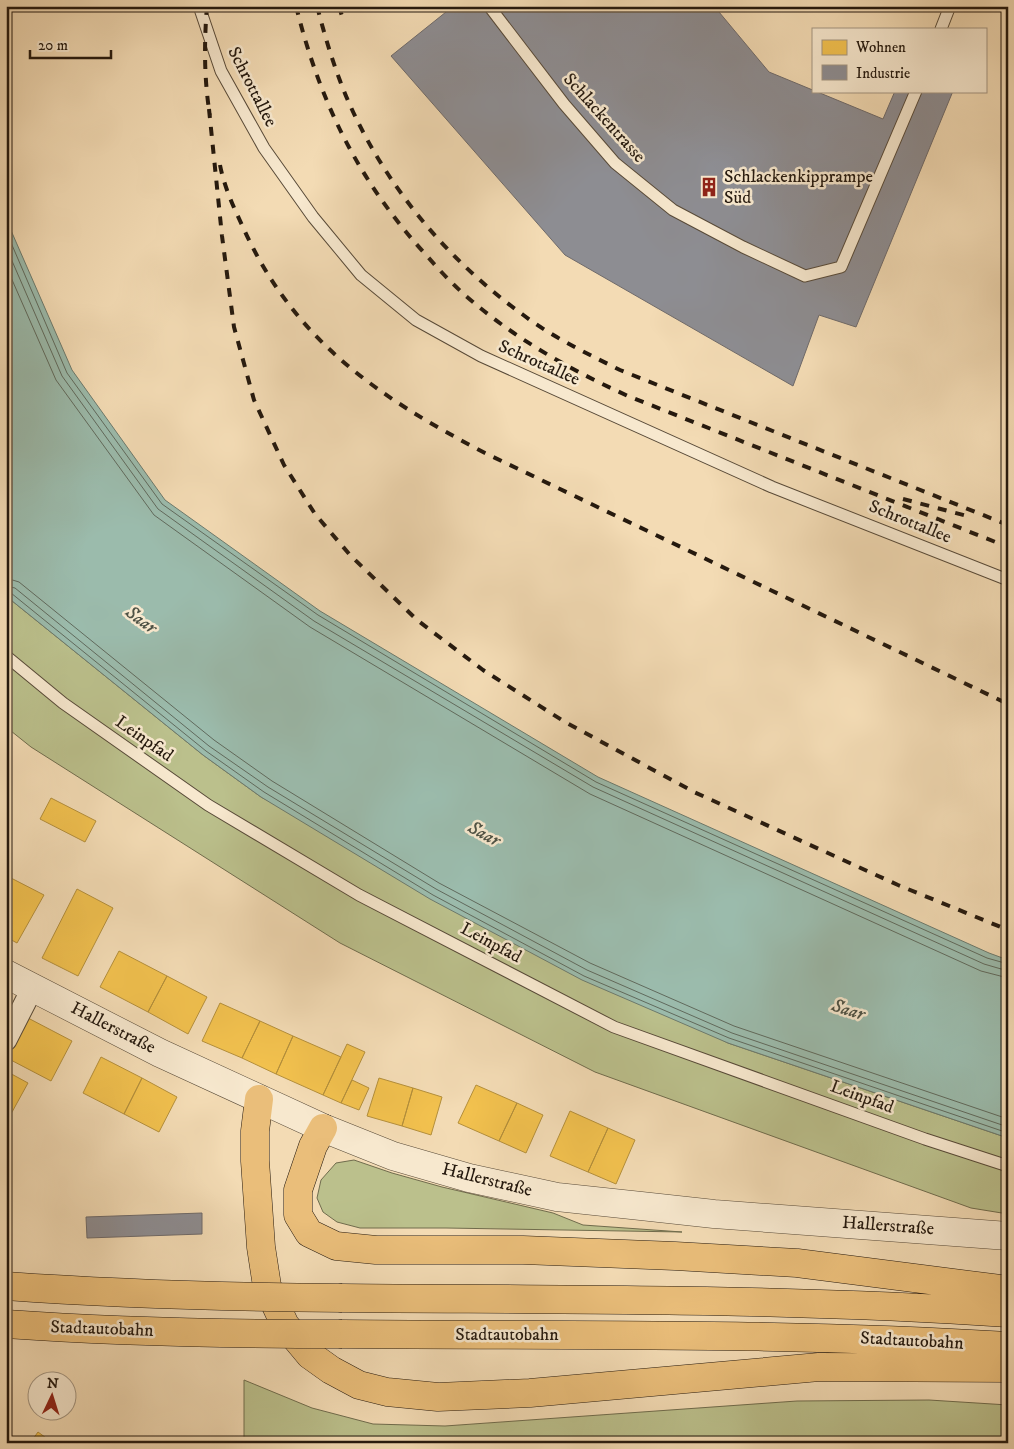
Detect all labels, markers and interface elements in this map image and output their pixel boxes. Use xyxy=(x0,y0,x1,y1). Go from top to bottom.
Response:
scale bar xyxy=(30,28,111,60)
legend xyxy=(812,28,986,92)
text: 20 m xyxy=(38,36,68,55)
text: Wohnen xyxy=(855,38,906,57)
street label: Schrottallee xyxy=(222,43,282,131)
text: Industrie xyxy=(856,64,910,83)
street label: Schlackentrasse xyxy=(558,69,650,167)
place label: Schlackenkipprampe Süd xyxy=(724,166,873,209)
building icon: Schlackenkipprampe Süd xyxy=(698,176,720,198)
street label: Schrottallee xyxy=(495,335,583,391)
street label: Schrottallee xyxy=(866,496,954,548)
water label: Saar xyxy=(120,600,163,640)
street label: Leinpfad xyxy=(111,711,177,767)
water label: Saar xyxy=(463,816,506,853)
street label: Leinpfad xyxy=(457,918,525,968)
water label: Saar xyxy=(828,994,870,1027)
street label: Hallerstraße xyxy=(67,997,159,1059)
street label: Leinpfad xyxy=(827,1075,897,1119)
street label: Hallerstraße xyxy=(440,1158,534,1202)
street label: Hallerstraße xyxy=(841,1212,935,1240)
street label: Stadtautobahn xyxy=(50,1316,155,1342)
street label: Stadtautobahn xyxy=(455,1324,559,1346)
street label: Stadtautobahn xyxy=(860,1327,965,1355)
north arrow xyxy=(28,1372,78,1422)
text: N xyxy=(46,1375,60,1393)

